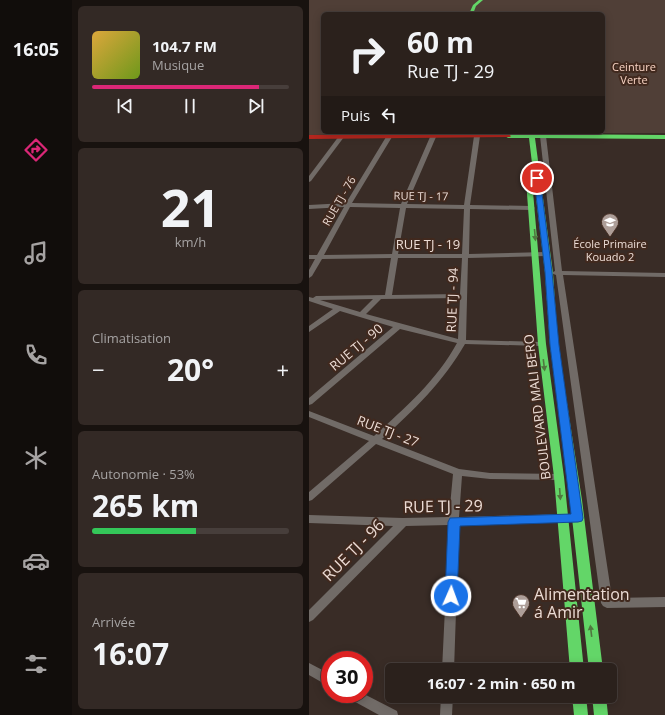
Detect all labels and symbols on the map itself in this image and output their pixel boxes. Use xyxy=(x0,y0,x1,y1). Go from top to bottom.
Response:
park label: Ceinture Verte xyxy=(612,59,656,87)
pin xyxy=(520,161,554,195)
street label: RUE TJ - 76 xyxy=(318,173,359,228)
street label: RUE TJ - 17 xyxy=(394,188,448,203)
school or university icon: École Primaire Kouado 2 xyxy=(600,212,620,237)
one-way arrow xyxy=(531,229,538,241)
street label: RUE TJ - 19 xyxy=(396,235,460,253)
place label: École Primaire Kouado 2 xyxy=(573,236,647,264)
street label: RUE TJ - 94 xyxy=(442,267,462,333)
street label: RUE TJ - 90 xyxy=(325,319,387,375)
street label: BOULEVARD MALI BERO xyxy=(519,333,555,481)
one-way arrow xyxy=(541,359,547,371)
street label: RUE TJ - 27 xyxy=(355,411,421,451)
one-way arrow xyxy=(556,488,563,500)
street label: RUE TJ - 29 xyxy=(403,494,483,518)
street label: RUE TJ - 96 xyxy=(317,514,389,586)
position arrow xyxy=(430,575,472,617)
place label: Alimentation á Amir xyxy=(534,583,630,623)
supermarket icon: Alimentation á Amir xyxy=(511,593,531,618)
one-way arrow xyxy=(588,625,594,637)
speed limit sign: 30 xyxy=(321,651,373,703)

